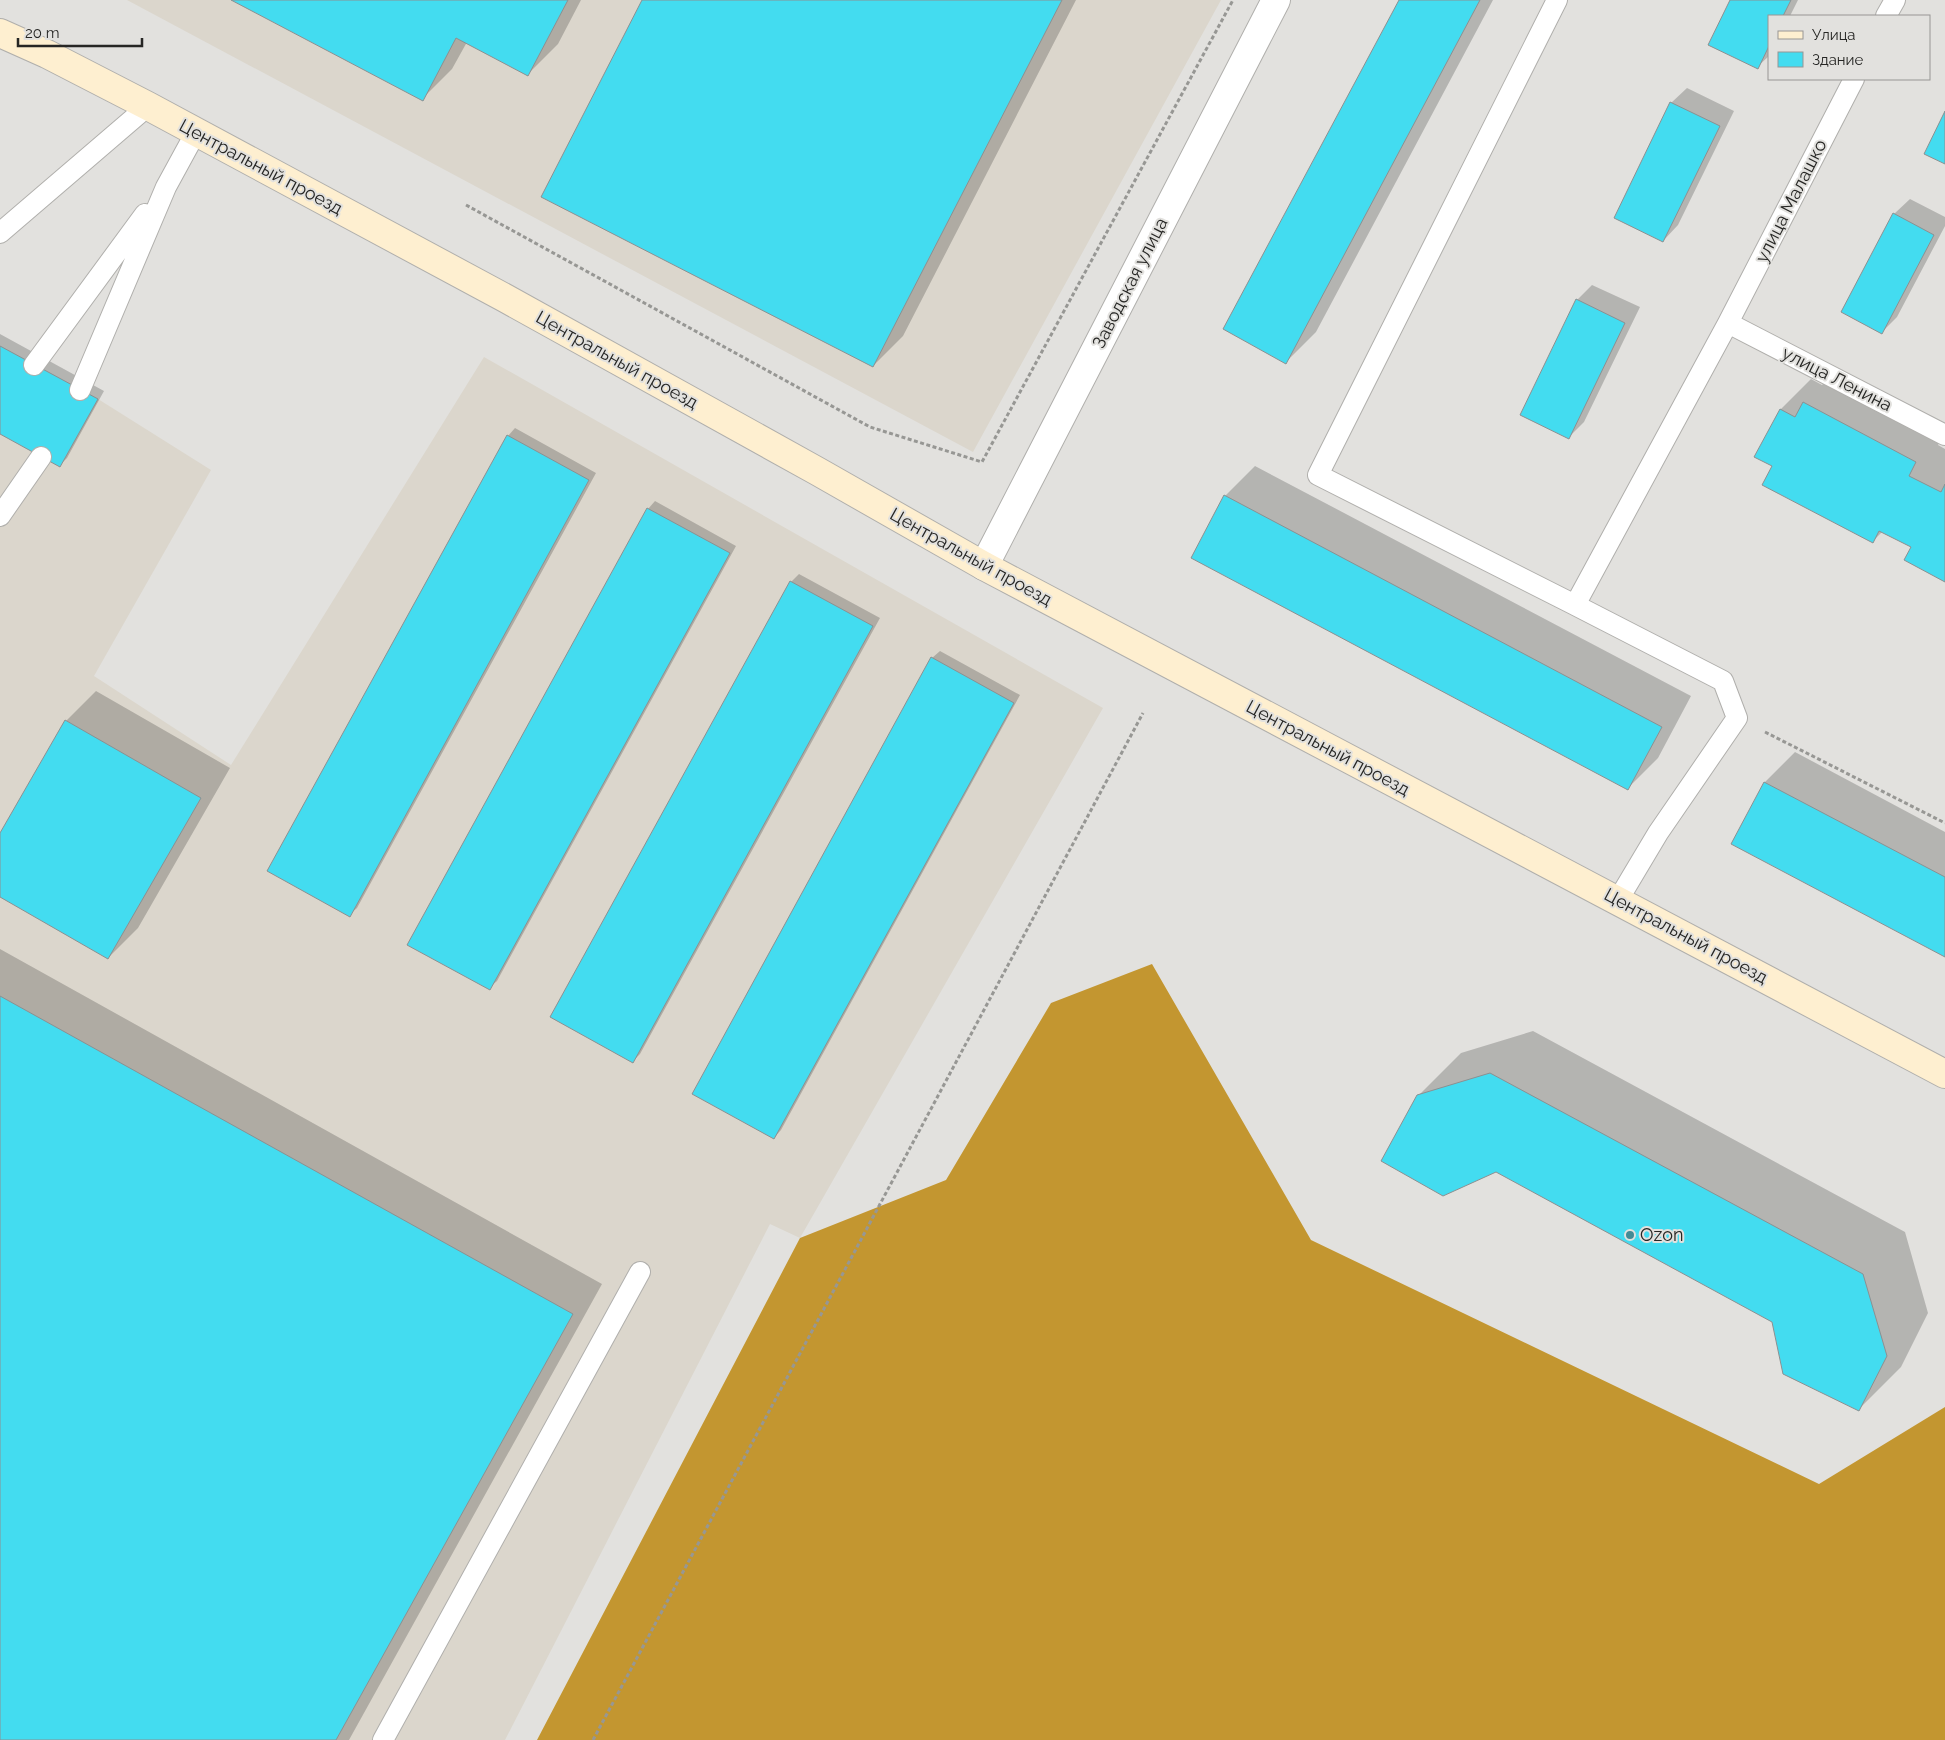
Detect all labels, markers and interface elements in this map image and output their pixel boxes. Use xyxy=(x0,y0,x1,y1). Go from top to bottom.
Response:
scale bar xyxy=(18,15,141,47)
legend xyxy=(1768,15,1930,80)
text: 20 m xyxy=(25,24,60,42)
text: Улица xyxy=(1812,26,1856,44)
text: Здание xyxy=(1812,51,1864,69)
street label: Центральный проезд xyxy=(176,115,347,219)
street label: улица Малашко xyxy=(1751,136,1831,266)
street label: Заводская улица xyxy=(1088,214,1172,352)
street label: Центральный проезд xyxy=(533,306,702,413)
street label: улица Ленина xyxy=(1779,342,1896,415)
street label: Центральный проезд xyxy=(887,503,1056,610)
street label: Центральный проезд xyxy=(1243,696,1414,800)
street label: Центральный проезд xyxy=(1601,884,1772,988)
place label: Ozon xyxy=(1640,1224,1683,1245)
marker: Ozon xyxy=(1624,1229,1636,1241)

